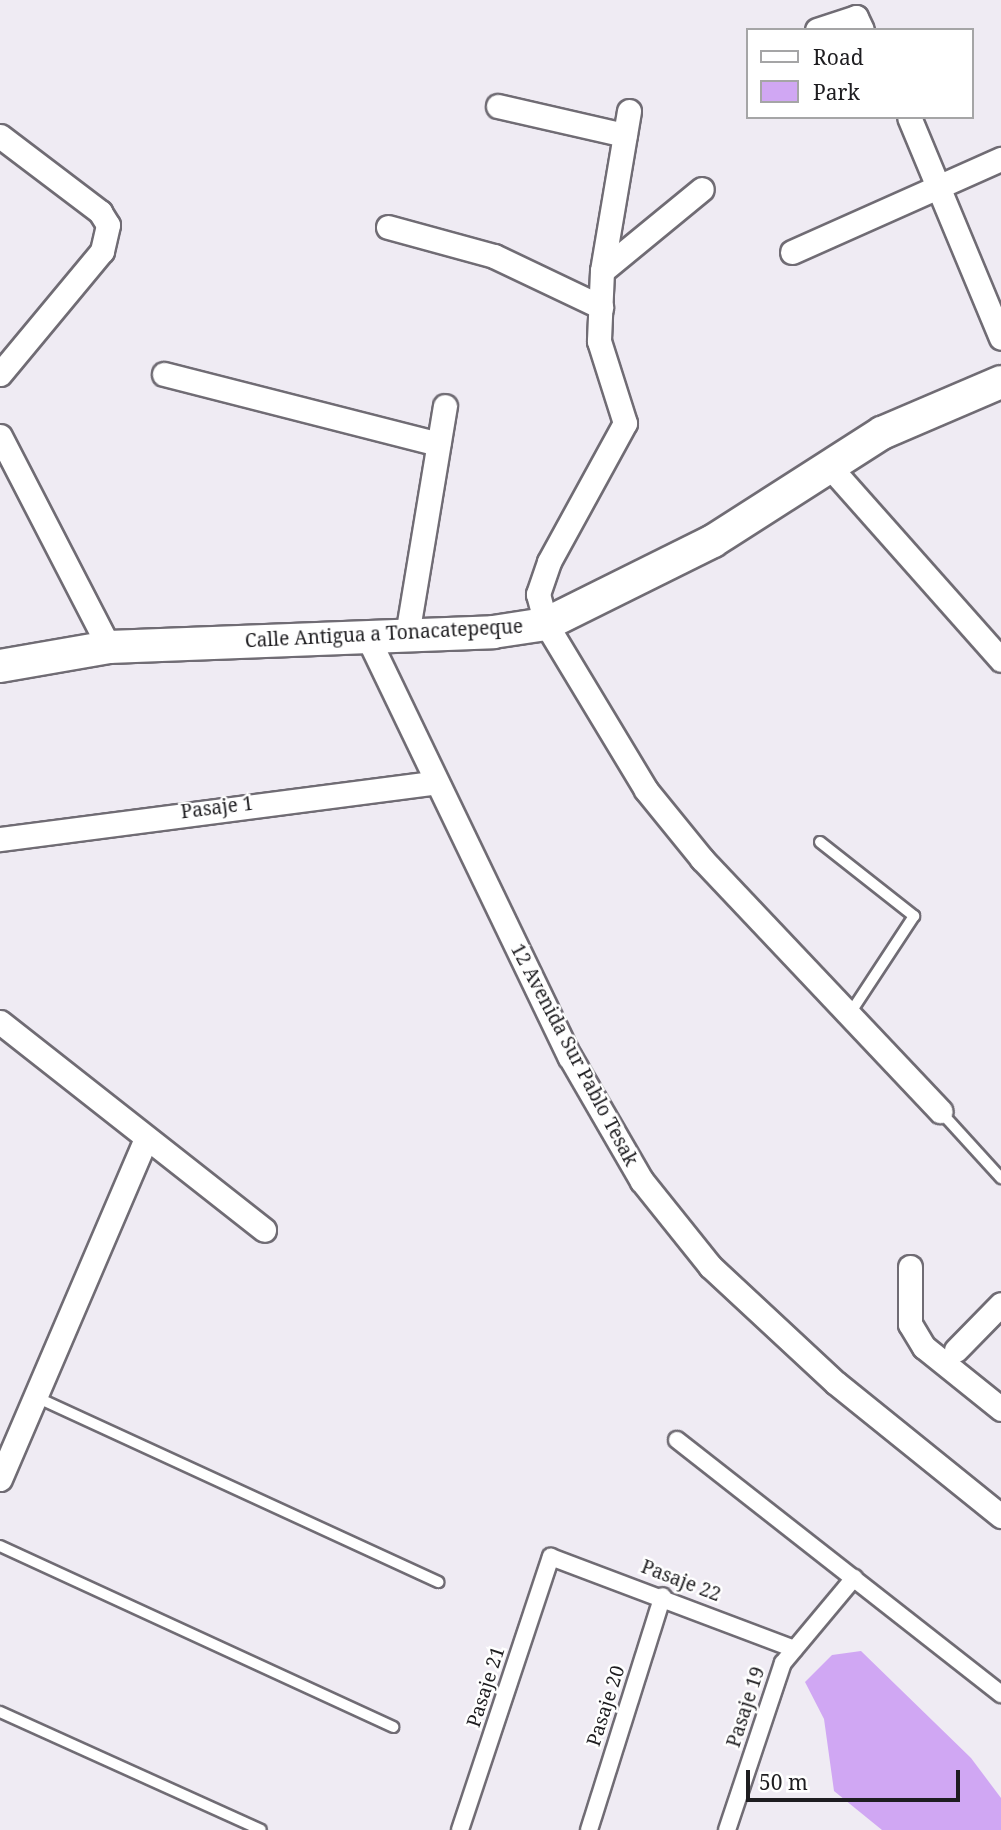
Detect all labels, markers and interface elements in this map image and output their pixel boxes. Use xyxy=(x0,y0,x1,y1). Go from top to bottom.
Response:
legend xyxy=(746,28,973,119)
text: Road xyxy=(813,43,864,71)
text: Park xyxy=(813,78,860,106)
street label: Calle Antigua a Tonacatepeque xyxy=(244,615,524,653)
street label: Pasaje 1 xyxy=(179,792,255,824)
street label: 12 Avenida Sur Pablo Tesak xyxy=(506,940,642,1170)
street label: Pasaje 22 xyxy=(638,1555,724,1607)
street label: Pasaje 21 xyxy=(462,1644,510,1730)
street label: Pasaje 20 xyxy=(582,1663,630,1749)
street label: Pasaje 19 xyxy=(722,1664,770,1750)
scale bar xyxy=(749,1756,962,1800)
text: 50 m xyxy=(759,1768,808,1796)

